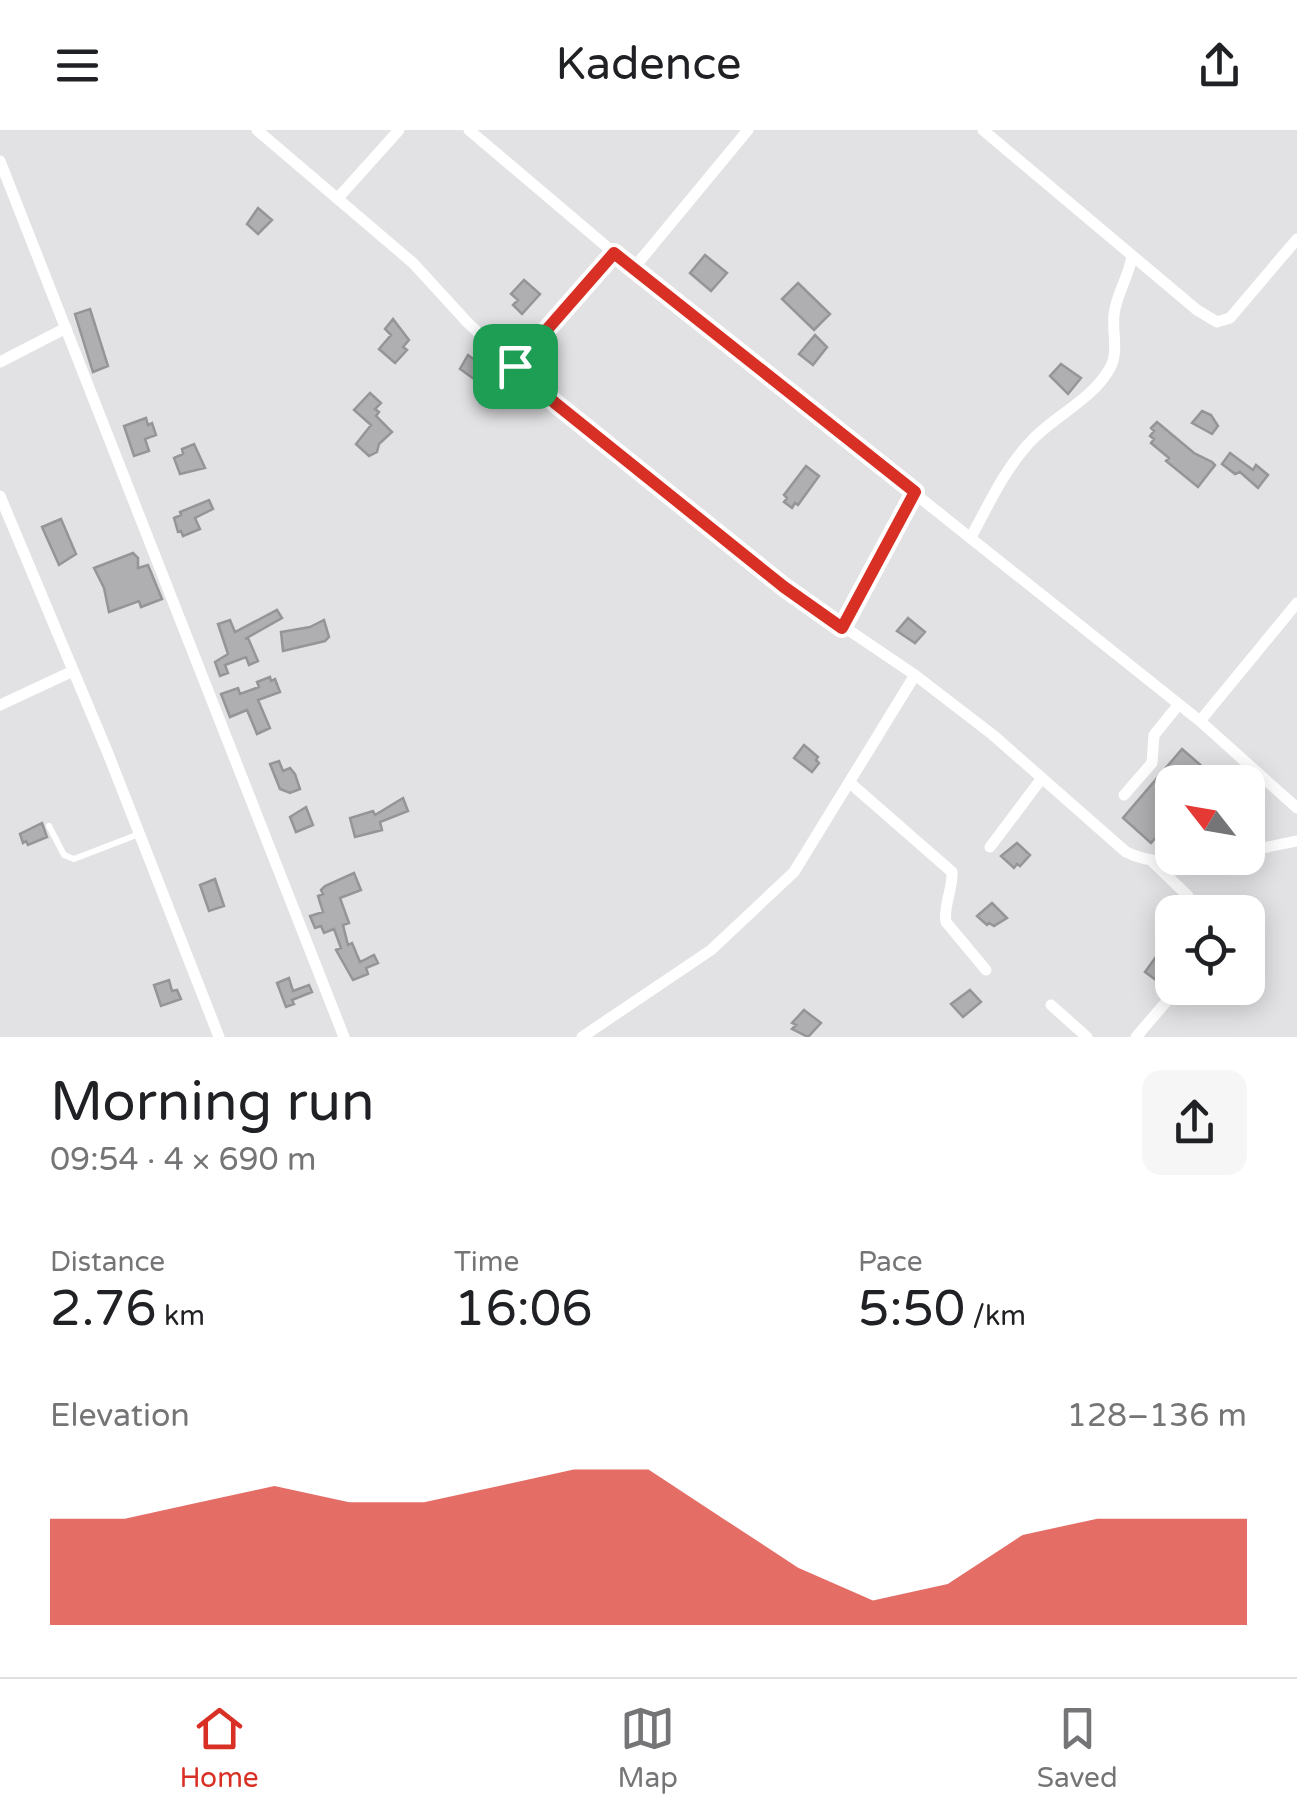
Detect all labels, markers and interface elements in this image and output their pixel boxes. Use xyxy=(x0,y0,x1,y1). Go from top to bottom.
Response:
icon: menu xyxy=(50,38,105,93)
text: Kadence xyxy=(556,38,742,92)
icon: share xyxy=(1192,38,1247,93)
pin xyxy=(473,324,558,409)
icon: arrive xyxy=(488,339,543,394)
north arrow xyxy=(1155,765,1265,875)
map controls xyxy=(1155,765,1265,1005)
button: locate xyxy=(1155,895,1265,1005)
text: Morning run xyxy=(50,1070,375,1136)
button: share xyxy=(1142,1070,1247,1175)
text: 09:54 · 4 × 690 m xyxy=(50,1141,316,1179)
text: Distance xyxy=(50,1245,165,1279)
text: Time xyxy=(454,1245,519,1279)
text: Pace xyxy=(858,1245,922,1279)
text: 2.76 xyxy=(50,1279,157,1339)
text: 16:06 xyxy=(454,1279,593,1339)
text: 5:50 xyxy=(858,1279,965,1339)
text: km xyxy=(157,1299,205,1333)
text: /km xyxy=(965,1299,1026,1333)
text: Elevation xyxy=(50,1397,190,1435)
text: 128–136 m xyxy=(1067,1397,1247,1435)
tab: Home xyxy=(179,1701,259,1795)
tab: Map xyxy=(617,1701,678,1795)
tab: Saved xyxy=(1037,1701,1118,1795)

